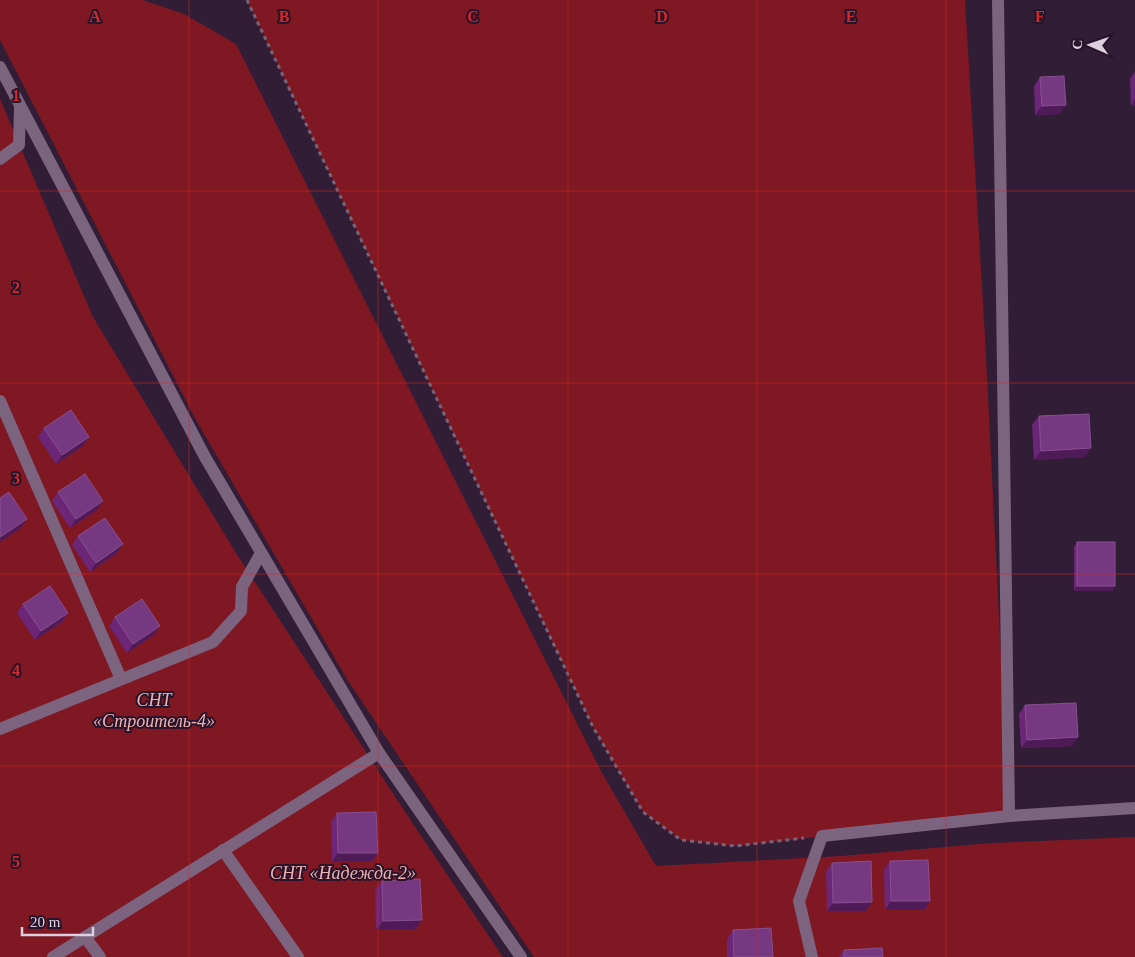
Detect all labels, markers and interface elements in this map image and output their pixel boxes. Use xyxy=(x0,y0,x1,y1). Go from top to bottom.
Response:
text: A xyxy=(89,8,101,25)
text: B xyxy=(279,8,290,25)
text: C xyxy=(467,8,479,25)
text: D xyxy=(656,8,668,25)
text: E xyxy=(846,8,856,25)
text: F xyxy=(1035,8,1045,25)
north arrow xyxy=(1065,20,1115,70)
text: С xyxy=(1070,39,1085,50)
text: 1 xyxy=(12,87,20,104)
text: 2 xyxy=(12,279,20,296)
text: 3 xyxy=(12,470,20,487)
text: 4 xyxy=(12,662,20,679)
park label: СНТ «Строитель-4» xyxy=(93,690,215,731)
text: 5 xyxy=(12,853,20,870)
park label: СНТ «Надежда-2» xyxy=(270,863,416,883)
scale bar xyxy=(22,904,94,936)
text: 20 m xyxy=(30,914,61,930)

